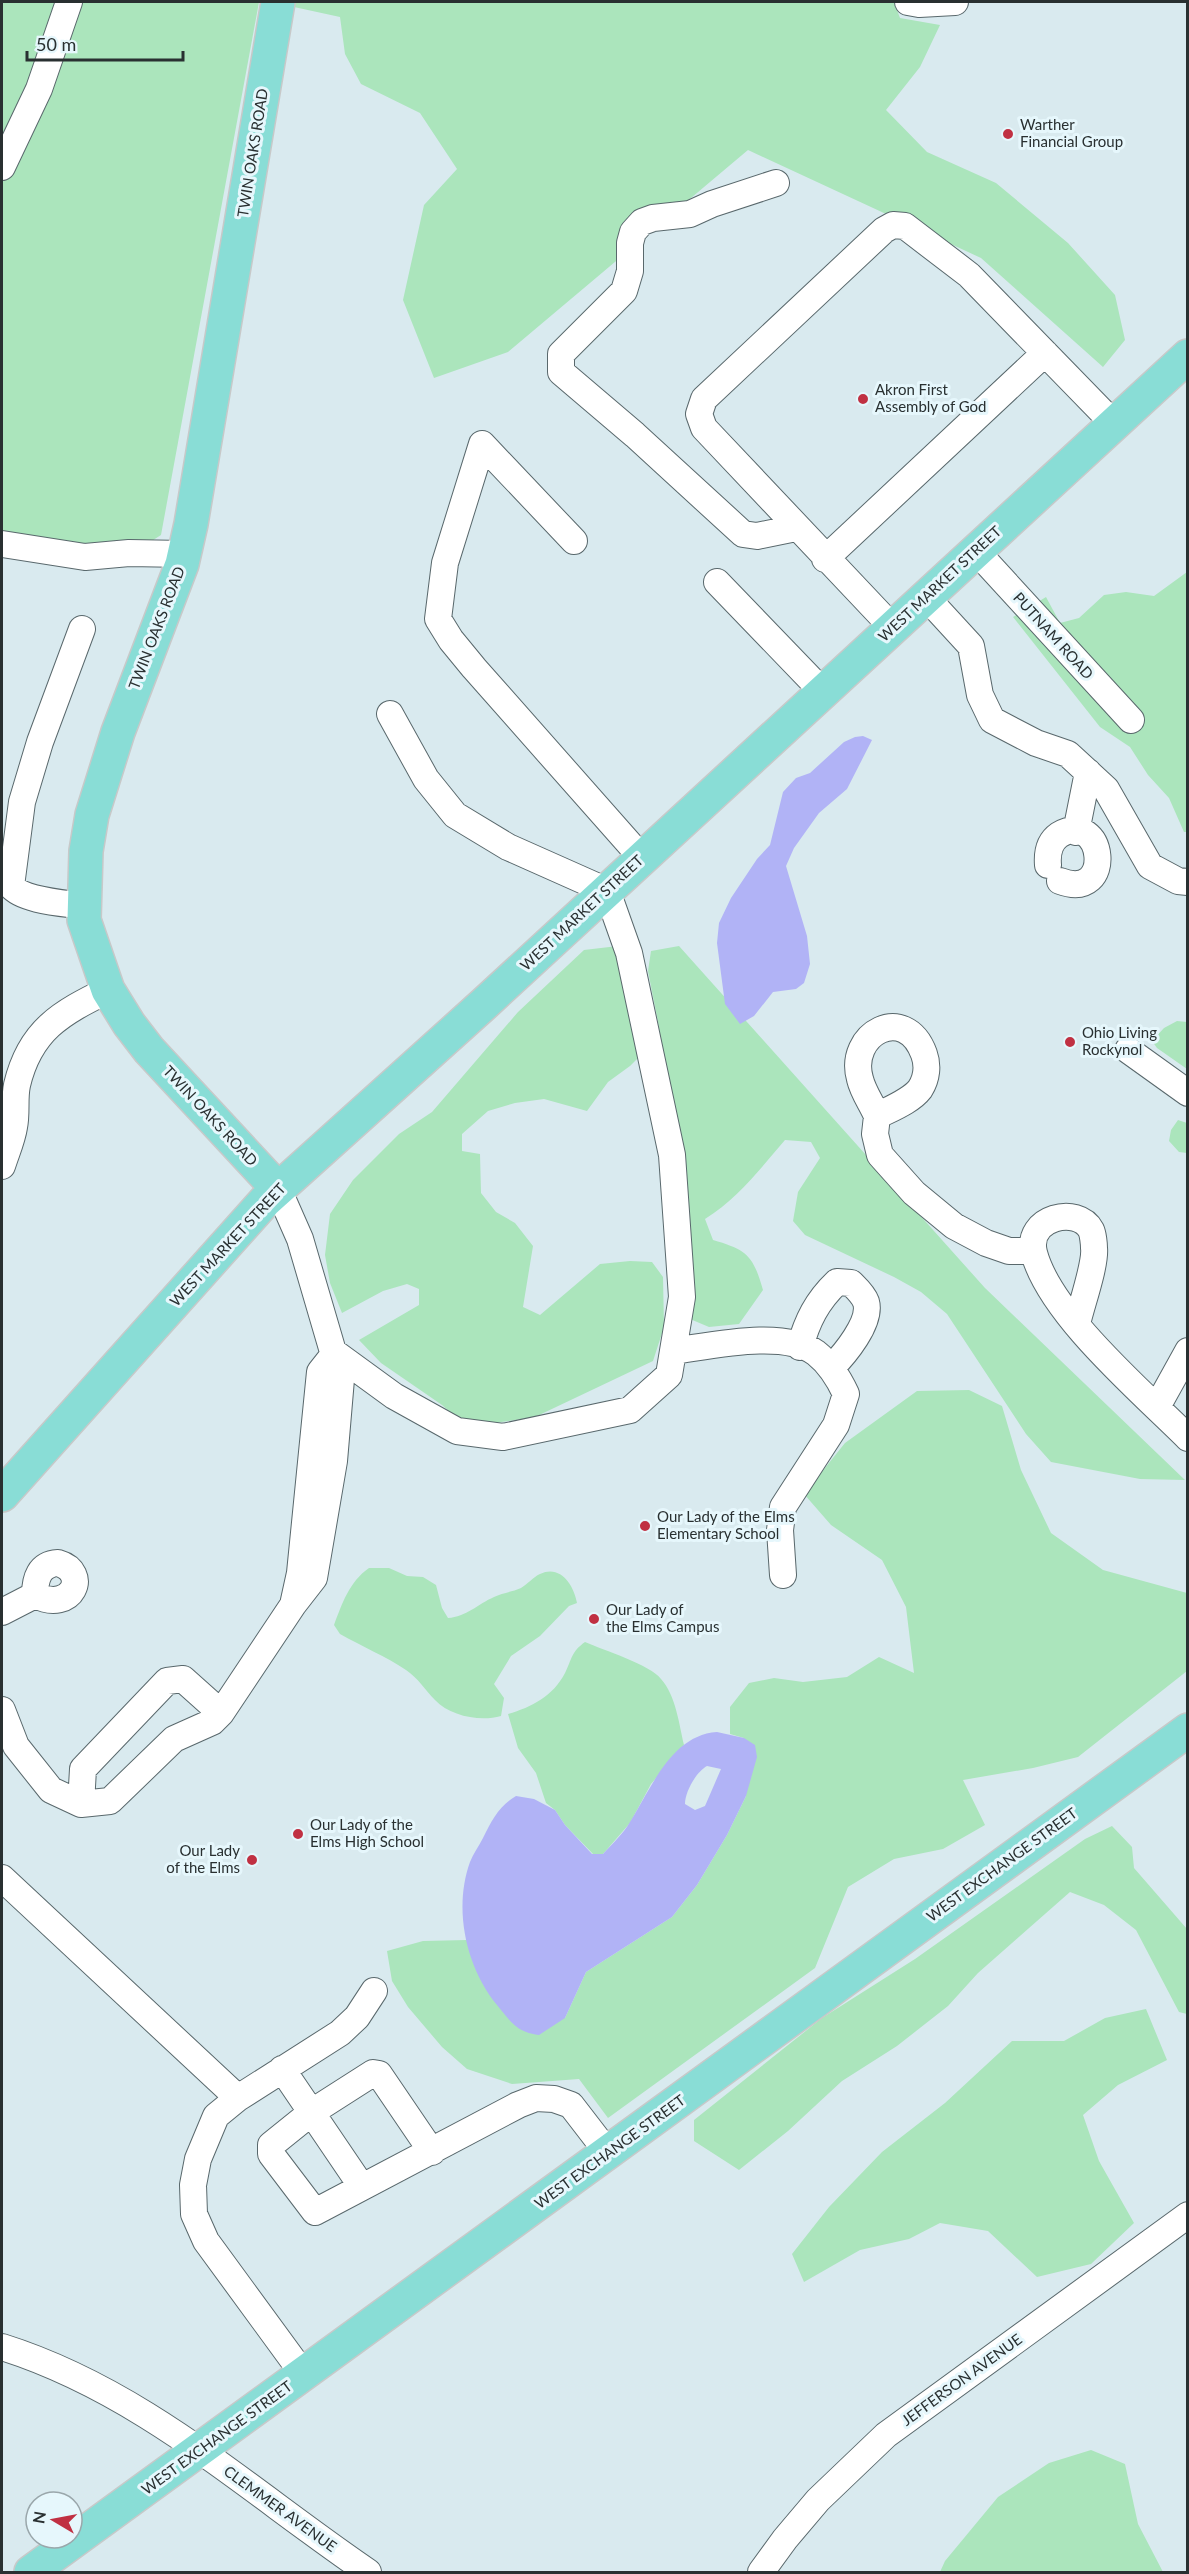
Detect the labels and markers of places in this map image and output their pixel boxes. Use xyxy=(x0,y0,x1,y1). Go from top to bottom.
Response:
place label: Warther Financial Group xyxy=(1020,115,1123,150)
marker: Warther Financial Group xyxy=(1001,127,1015,141)
place label: Akron First Assembly of God xyxy=(875,380,986,415)
marker: Akron First Assembly of God xyxy=(856,392,870,406)
place label: Ohio Living Rockynol xyxy=(1082,1023,1157,1058)
marker: Ohio Living Rockynol xyxy=(1063,1035,1077,1049)
place label: Our Lady of the Elms Elementary School xyxy=(657,1507,795,1542)
marker: Our Lady of the Elms Elementary School xyxy=(638,1519,652,1533)
place label: Our Lady of the Elms Campus xyxy=(606,1600,719,1635)
marker: Our Lady of the Elms Campus xyxy=(587,1612,601,1626)
place label: Our Lady of the Elms High School xyxy=(310,1815,424,1850)
marker: Our Lady of the Elms High School xyxy=(291,1827,305,1841)
place label: Our Lady of the Elms xyxy=(166,1841,240,1876)
marker: Our Lady of the Elms xyxy=(245,1853,259,1867)

